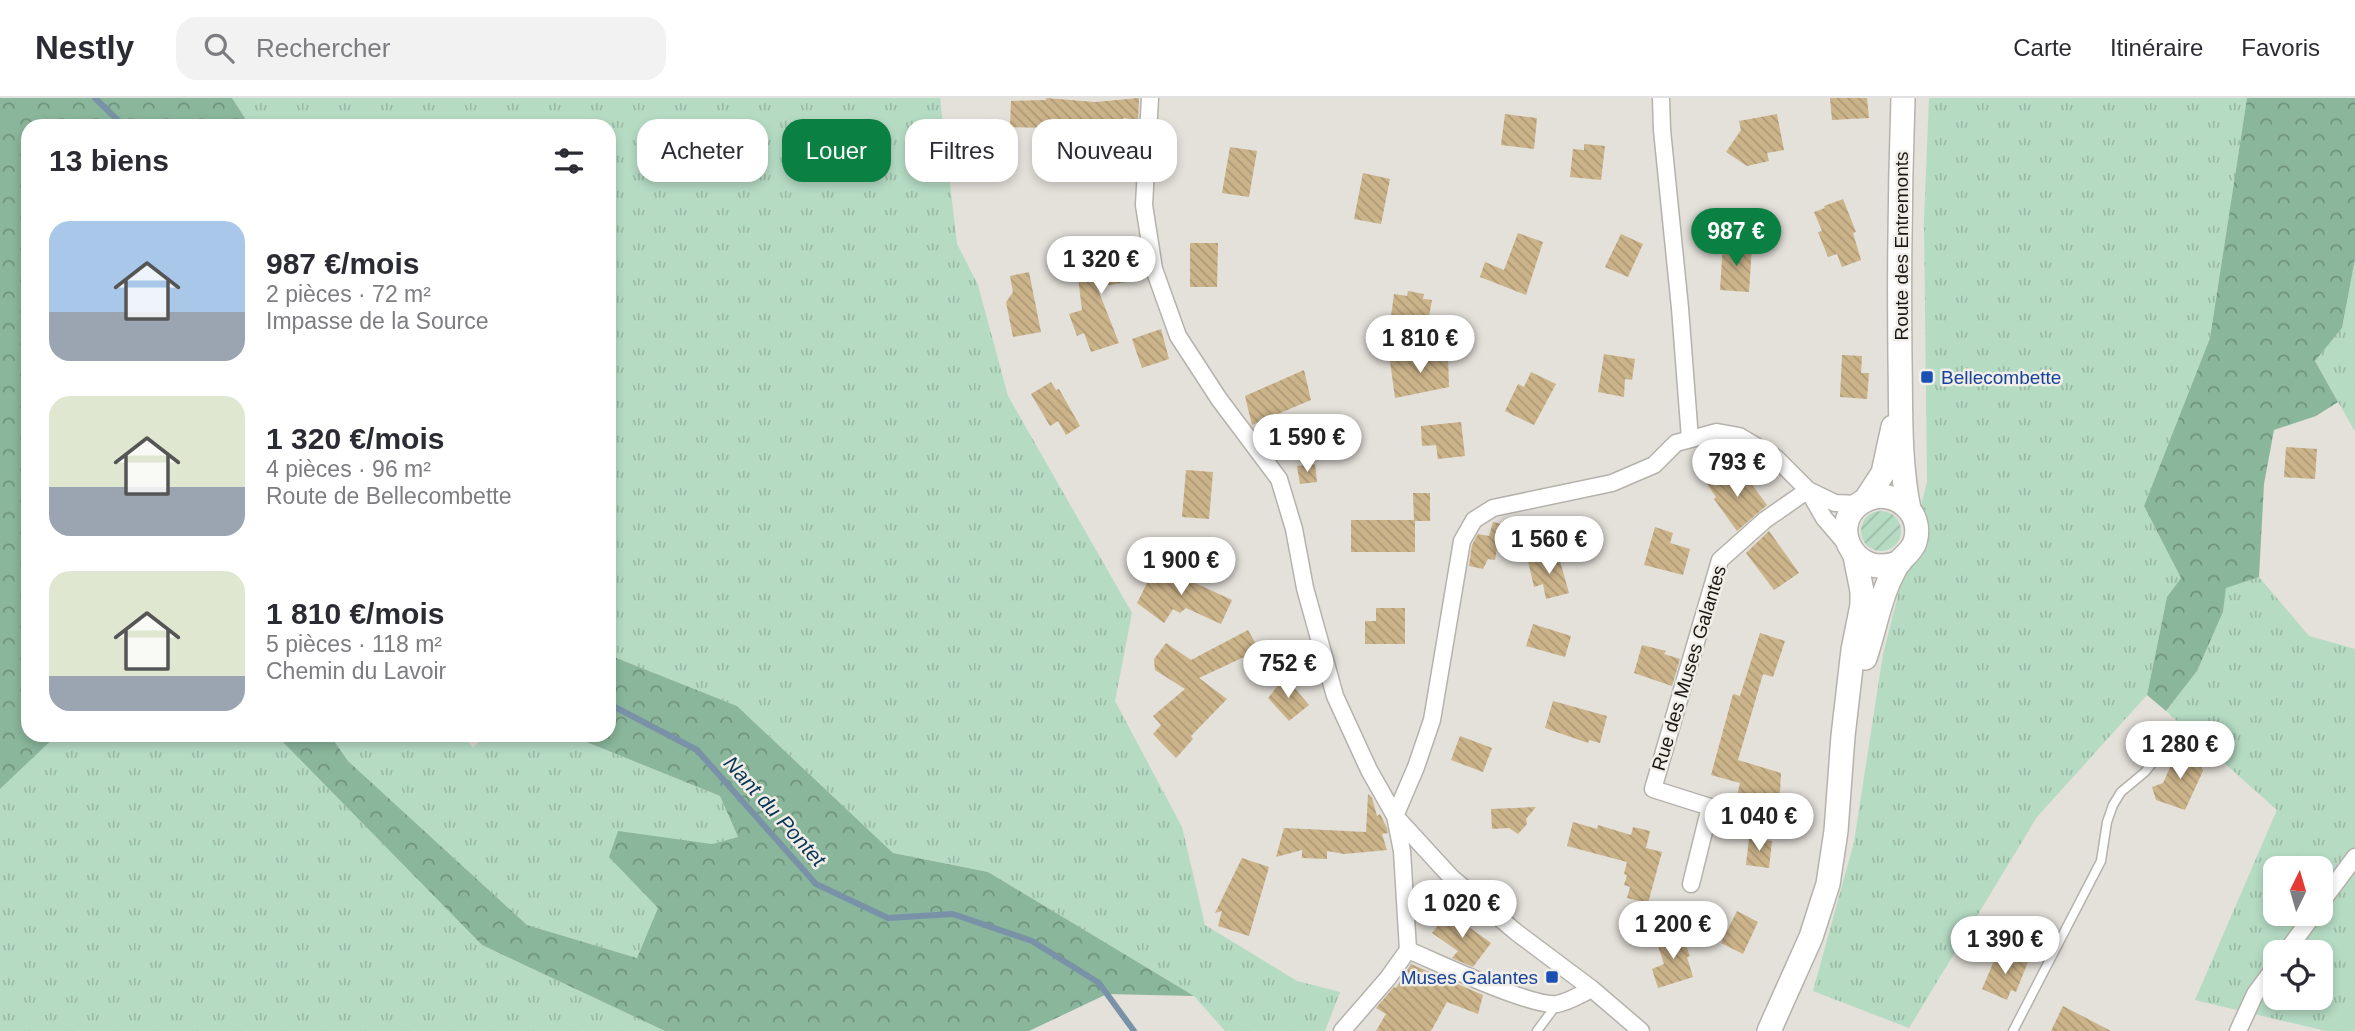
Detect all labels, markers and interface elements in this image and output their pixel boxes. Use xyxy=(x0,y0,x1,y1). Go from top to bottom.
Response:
search box xyxy=(176,17,666,80)
text: Nestly xyxy=(35,29,134,66)
icon: search xyxy=(200,29,238,67)
text: Rechercher xyxy=(256,33,390,63)
text: Carte xyxy=(2013,34,2072,61)
text: Itinéraire xyxy=(2110,34,2203,61)
text: Favoris xyxy=(2241,34,2320,61)
chip: Acheter xyxy=(637,119,768,182)
chip: Louer xyxy=(782,119,891,182)
chip: Filtres xyxy=(905,119,1018,182)
chip: Nouveau xyxy=(1032,119,1177,182)
icon: filters xyxy=(550,142,588,180)
text: 13 biens xyxy=(49,144,169,177)
street label: Route des Entremonts xyxy=(1891,151,1912,341)
pin: 987 € xyxy=(1687,208,1785,268)
text: 987 € xyxy=(1707,218,1765,244)
pin: 1 320 € xyxy=(1036,236,1166,296)
text: 1 320 € xyxy=(1063,246,1139,272)
text: 987 €/mois xyxy=(266,247,419,280)
icon: home xyxy=(105,249,189,333)
text: 2 pièces · 72 m² xyxy=(266,281,431,307)
text: Impasse de la Source xyxy=(266,308,488,334)
pin: 1 810 € xyxy=(1355,316,1485,375)
text: 1 810 € xyxy=(1382,325,1458,351)
place label: Bellecombette xyxy=(1941,367,2061,388)
marker: Bellecombette xyxy=(1919,369,1935,385)
pin: 1 590 € xyxy=(1242,414,1372,474)
text: 1 320 €/mois xyxy=(266,422,444,455)
icon: home xyxy=(105,424,189,508)
text: 1 590 € xyxy=(1269,424,1345,450)
pin: 793 € xyxy=(1688,440,1786,499)
text: 793 € xyxy=(1708,449,1766,475)
text: 4 pièces · 96 m² xyxy=(266,456,431,482)
text: Route de Bellecombette xyxy=(266,483,512,509)
pin: 1 560 € xyxy=(1484,517,1614,576)
text: 1 560 € xyxy=(1511,526,1587,552)
pin: 1 900 € xyxy=(1116,538,1246,597)
text: 1 900 € xyxy=(1143,547,1219,573)
street label: Rue des Muses Galantes xyxy=(1648,563,1730,773)
text: 1 810 €/mois xyxy=(266,597,444,630)
icon: home xyxy=(105,599,189,683)
text: 5 pièces · 118 m² xyxy=(266,631,442,657)
pin: 752 € xyxy=(1239,640,1337,700)
text: 752 € xyxy=(1259,650,1317,676)
text: Chemin du Lavoir xyxy=(266,658,446,684)
pin: 1 280 € xyxy=(2115,722,2245,781)
text: 1 280 € xyxy=(2142,731,2218,757)
water label: Nant du Pontet xyxy=(720,751,831,872)
pin: 1 040 € xyxy=(1694,794,1824,853)
text: 1 040 € xyxy=(1721,803,1797,829)
north arrow xyxy=(2263,856,2333,926)
map controls xyxy=(2263,856,2333,1010)
pin: 1 020 € xyxy=(1397,880,1527,940)
text: 1 020 € xyxy=(1424,890,1500,916)
pin: 1 200 € xyxy=(1608,902,1738,961)
text: 1 200 € xyxy=(1635,911,1711,937)
pin: 1 390 € xyxy=(1940,916,2070,976)
text: 1 390 € xyxy=(1967,926,2043,952)
button: locate xyxy=(2263,940,2333,1010)
place label: Muses Galantes xyxy=(1401,967,1538,988)
marker: Muses Galantes xyxy=(1544,969,1560,985)

